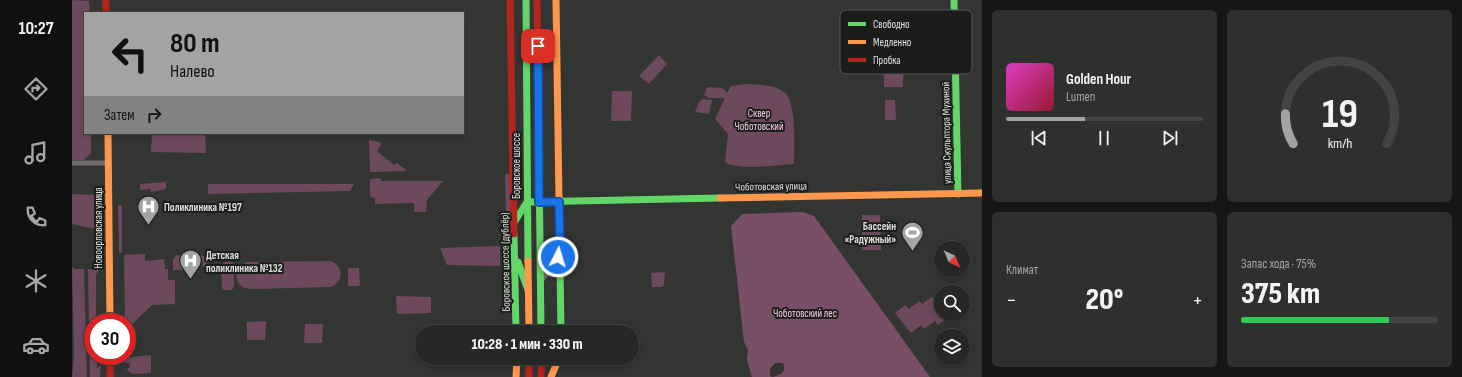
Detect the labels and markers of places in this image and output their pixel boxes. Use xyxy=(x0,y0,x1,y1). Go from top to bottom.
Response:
pin xyxy=(521,29,555,63)
hospital icon: Поликлиника №197 xyxy=(136,194,162,227)
place label: Поликлиника №197 xyxy=(164,201,242,214)
sports icon: Бассейн «Радужный» xyxy=(899,219,925,252)
place label: Бассейн «Радужный» xyxy=(845,220,896,246)
hospital icon: Детская поликлиника №132 xyxy=(177,248,203,281)
place label: Детская поликлиника №132 xyxy=(206,249,283,275)

